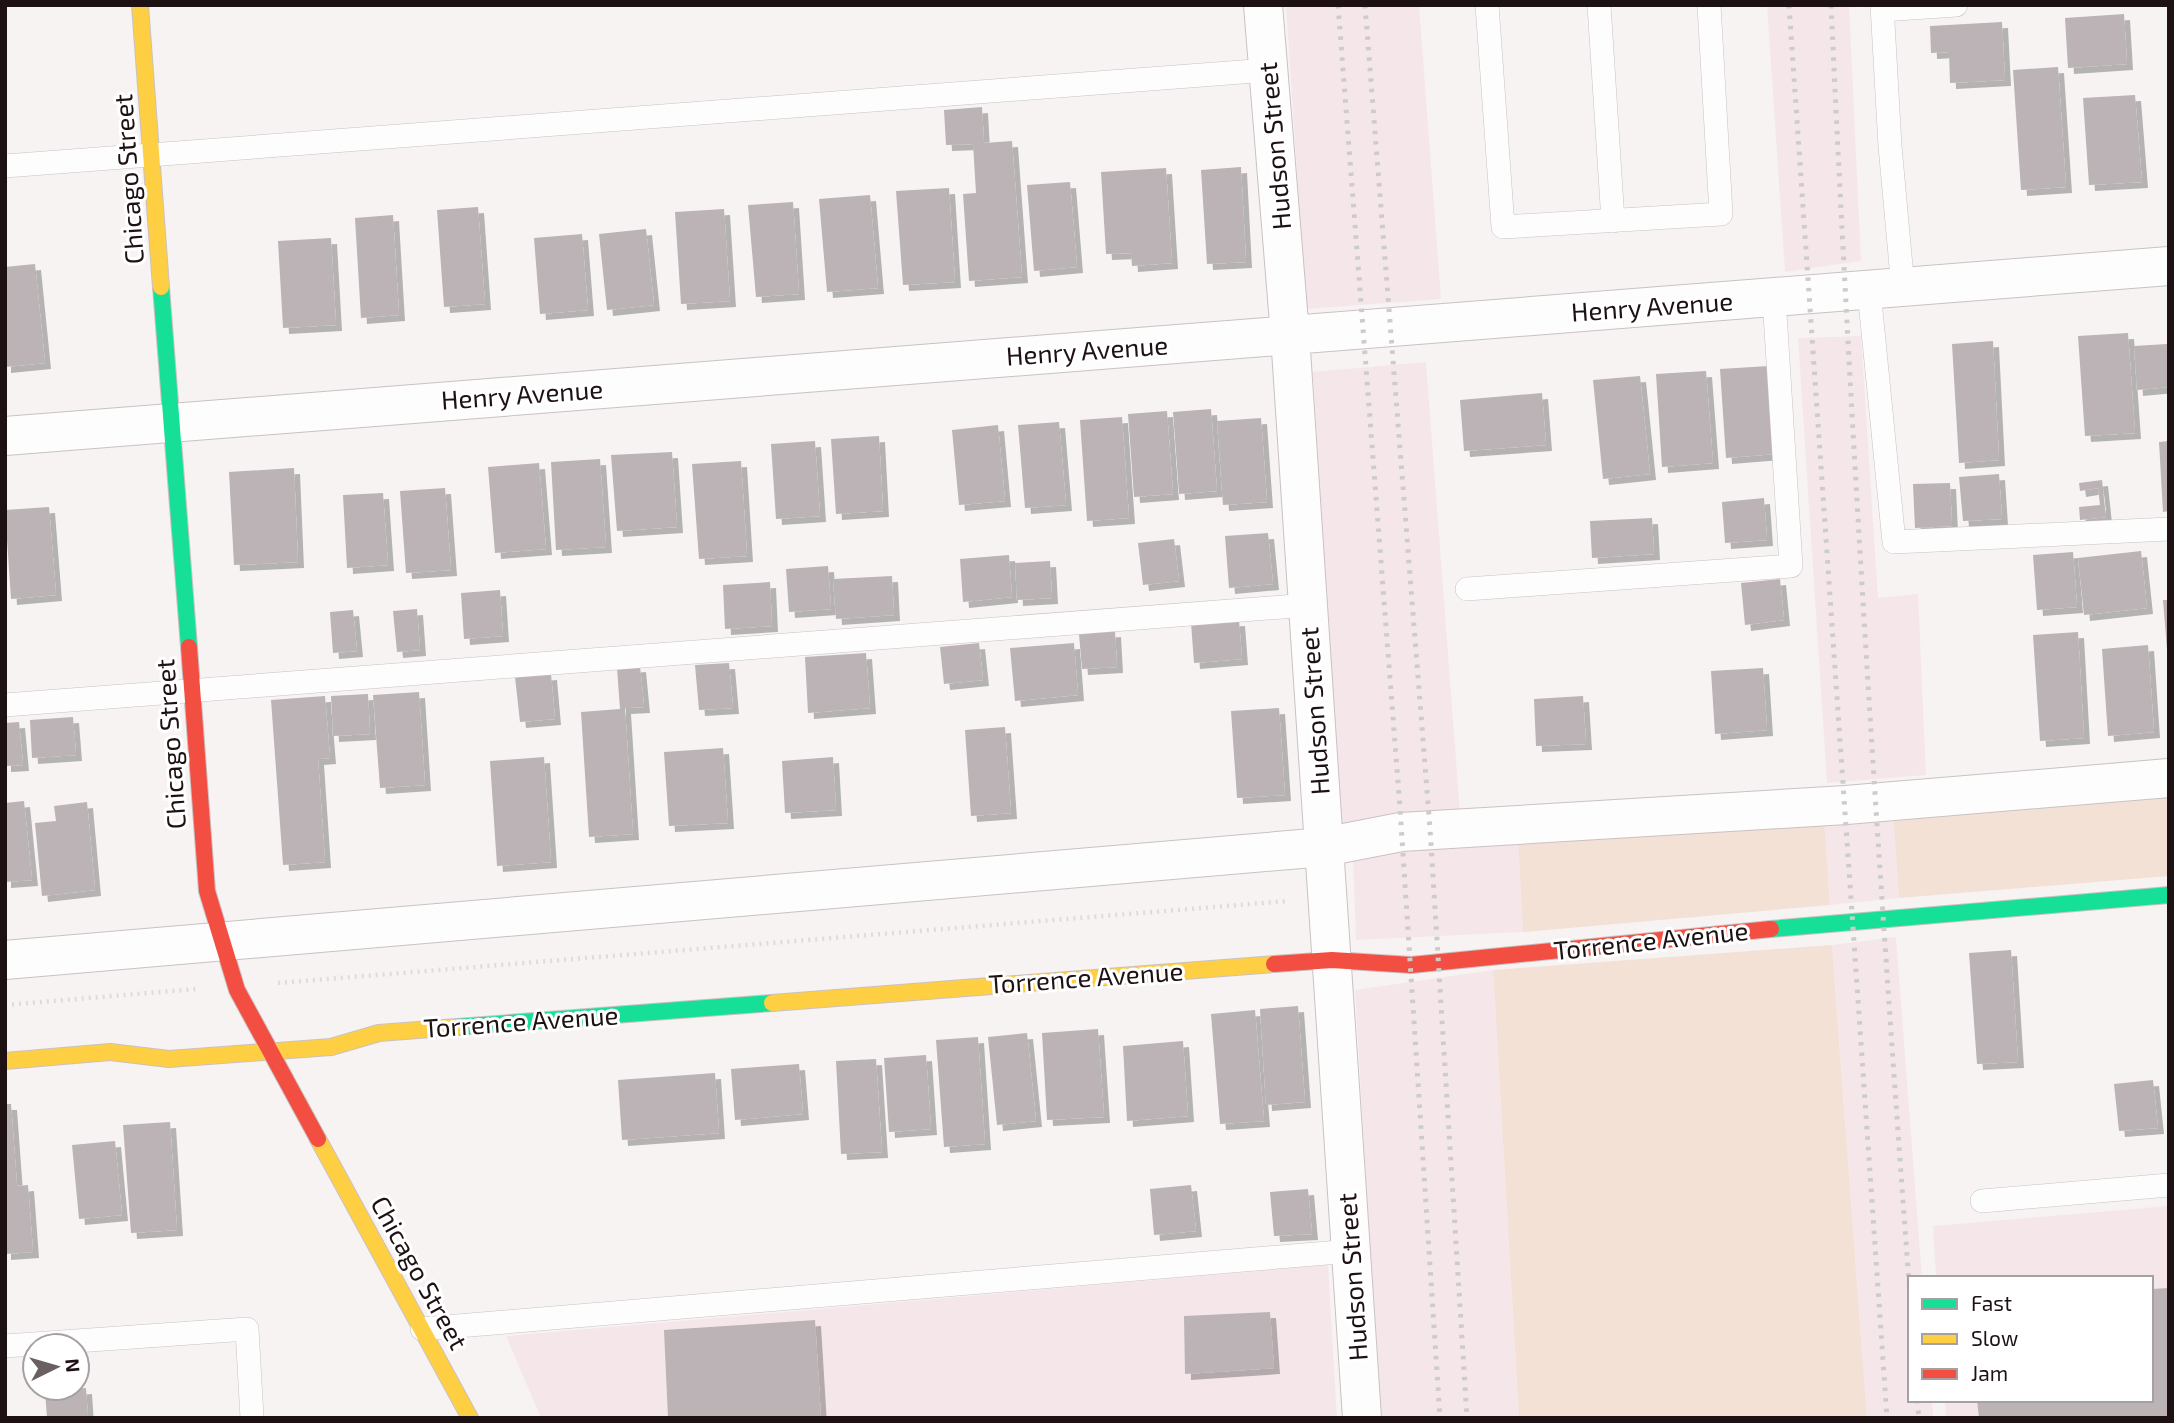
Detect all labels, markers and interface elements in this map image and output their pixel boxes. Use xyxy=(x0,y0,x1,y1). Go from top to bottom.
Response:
street label: Hudson Street xyxy=(1251,61,1296,231)
street label: Chicago Street xyxy=(106,93,149,265)
street label: Henry Avenue xyxy=(1570,284,1734,327)
street label: Henry Avenue xyxy=(1005,328,1169,371)
street label: Henry Avenue xyxy=(440,372,604,415)
street label: Hudson Street xyxy=(1292,626,1335,796)
street label: Chicago Street xyxy=(148,658,191,830)
street label: Torrence Avenue xyxy=(1552,914,1750,965)
street label: Torrence Avenue xyxy=(987,954,1184,999)
street label: Torrence Avenue xyxy=(422,998,619,1043)
street label: Chicago Street xyxy=(365,1190,475,1354)
street label: Hudson Street xyxy=(1330,1192,1373,1362)
legend xyxy=(1908,1276,2153,1402)
text: Fast xyxy=(1971,1290,2012,1315)
text: Slow xyxy=(1971,1325,2018,1350)
north arrow xyxy=(21,1332,91,1402)
text: N xyxy=(61,1358,85,1373)
text: Jam xyxy=(1971,1360,2008,1385)

